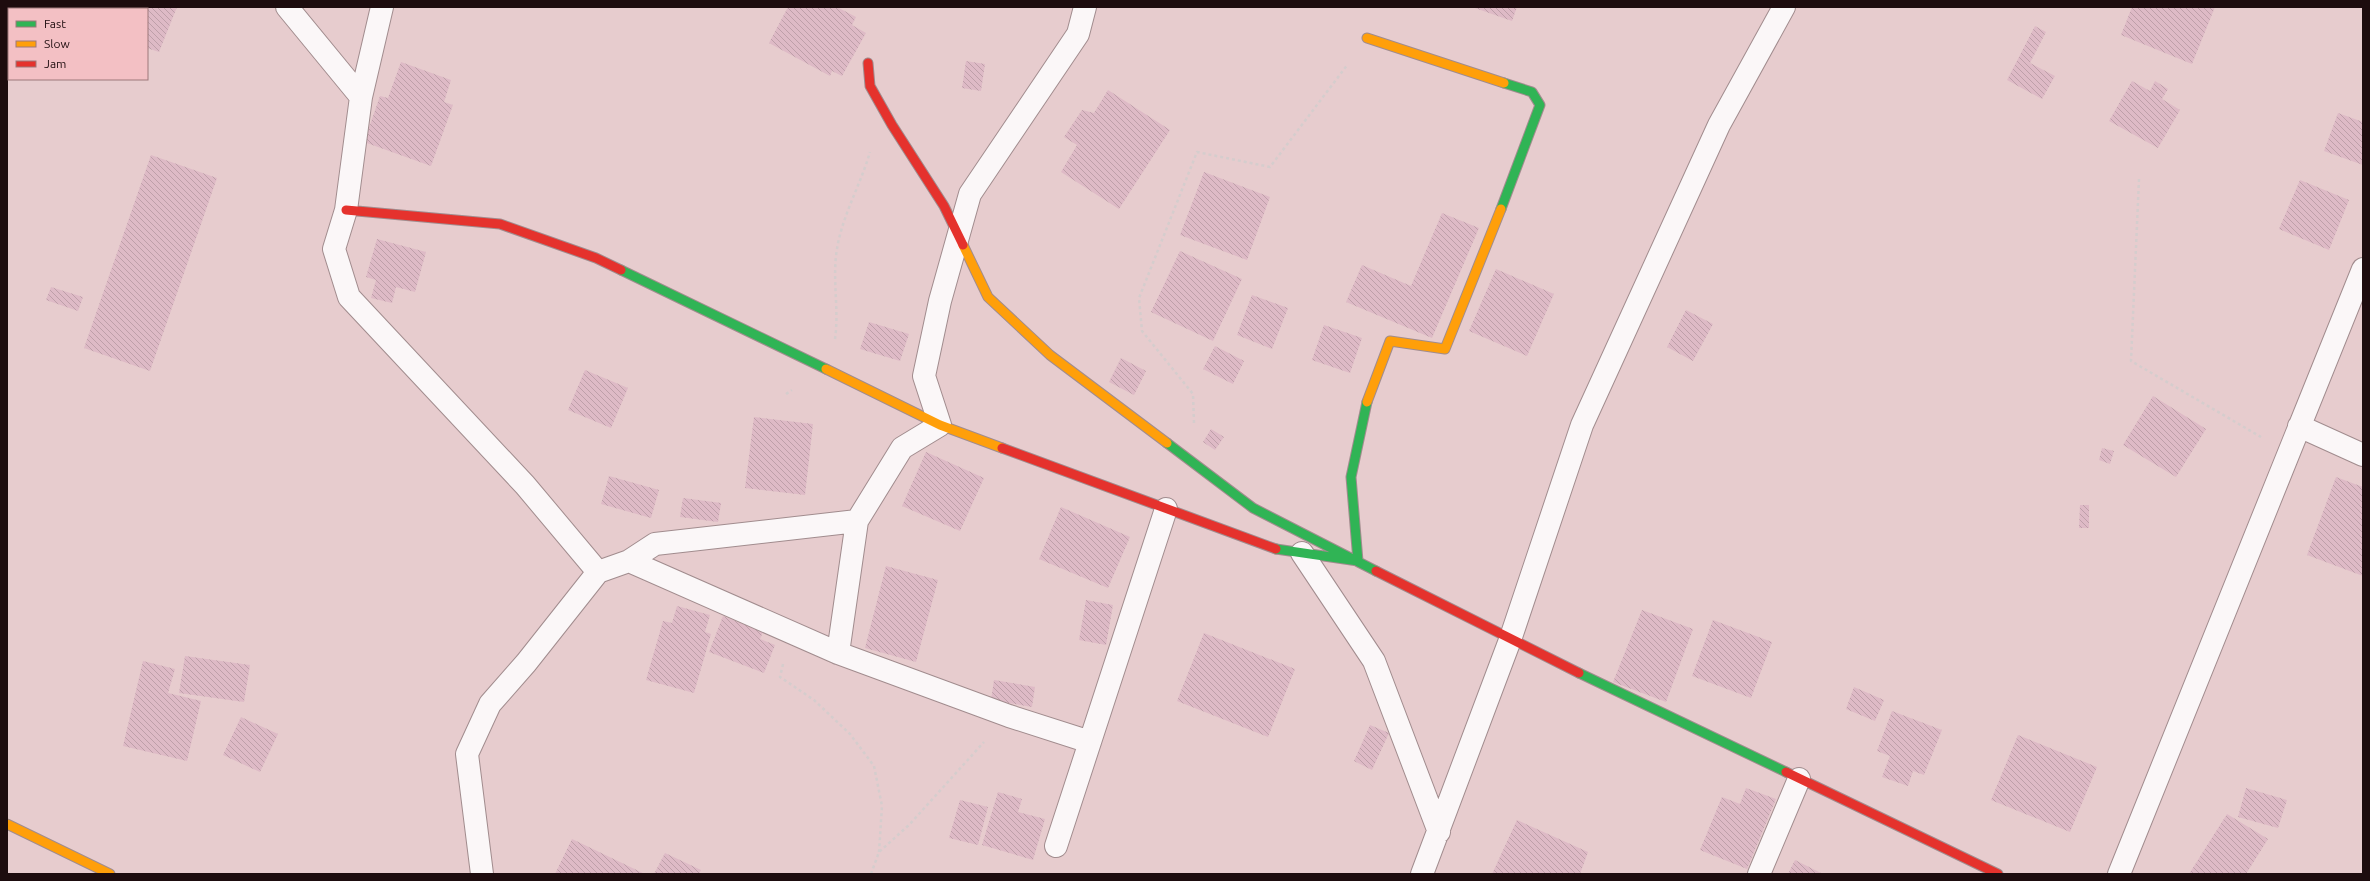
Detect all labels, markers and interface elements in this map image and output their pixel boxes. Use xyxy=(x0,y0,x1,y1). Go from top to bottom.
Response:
legend xyxy=(8,8,148,80)
text: Fast xyxy=(44,17,66,30)
text: Slow xyxy=(44,37,70,50)
text: Jam xyxy=(44,57,66,70)

